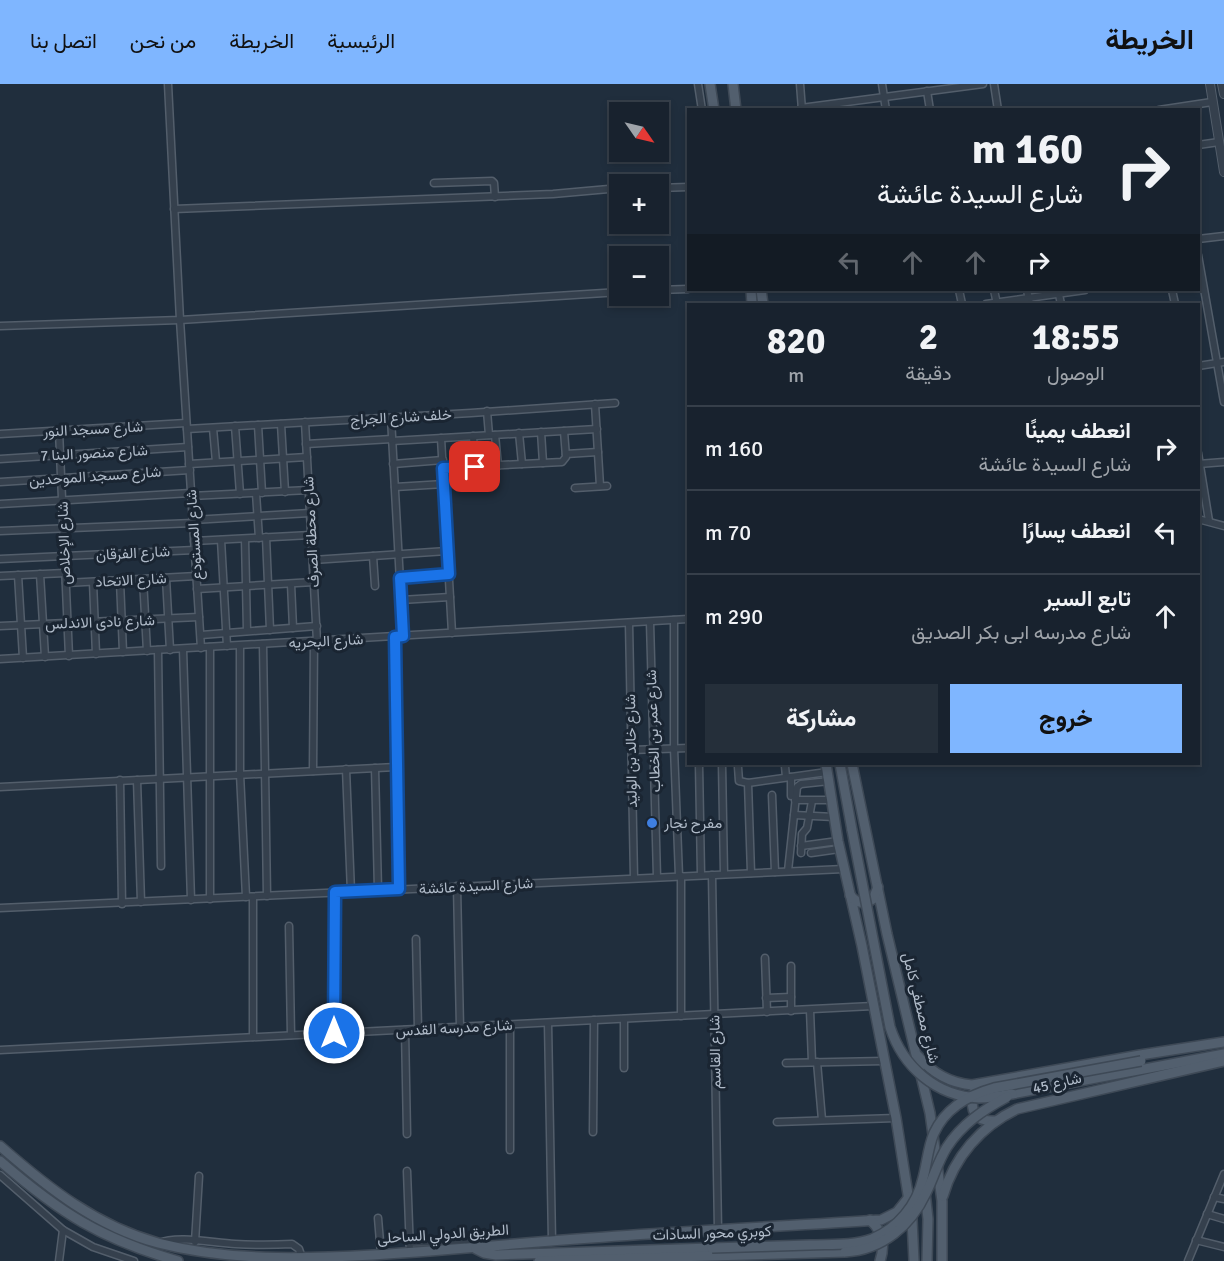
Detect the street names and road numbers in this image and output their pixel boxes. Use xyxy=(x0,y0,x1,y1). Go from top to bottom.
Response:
street label: خلف شارع الجراج xyxy=(350,405,452,431)
street label: شارع مسجد النور xyxy=(41,417,144,443)
street label: شارع منصور البنا 7 xyxy=(40,441,149,467)
street label: شارع مسجد الموحدين xyxy=(28,462,162,492)
street label: شارع محطة الصرف xyxy=(299,476,325,588)
street label: شارع المستودع xyxy=(182,489,208,581)
street label: شارع الإخلاص xyxy=(54,501,76,585)
street label: شارع الفرقان xyxy=(95,542,171,566)
street label: شارع الاتحاد xyxy=(95,569,167,593)
street label: شارع نادى الاندلس xyxy=(45,611,155,635)
street label: شارع البحريه xyxy=(288,630,364,654)
street label: شارع عمر بن الخطاب xyxy=(642,669,666,793)
street label: شارع خالد بن الوليد xyxy=(621,694,643,808)
street label: شارع السيدة عائشة xyxy=(418,874,534,900)
street label: شارع مصطفى كامل xyxy=(897,951,944,1066)
street label: شارع القاسم xyxy=(705,1015,727,1089)
street label: شارع مدرسه القدس xyxy=(395,1016,513,1042)
street label: شارع 45 xyxy=(1031,1069,1084,1099)
street label: الطريق الدولي الساحلى xyxy=(377,1220,510,1252)
street label: كوبري محور السادات xyxy=(652,1222,772,1248)

